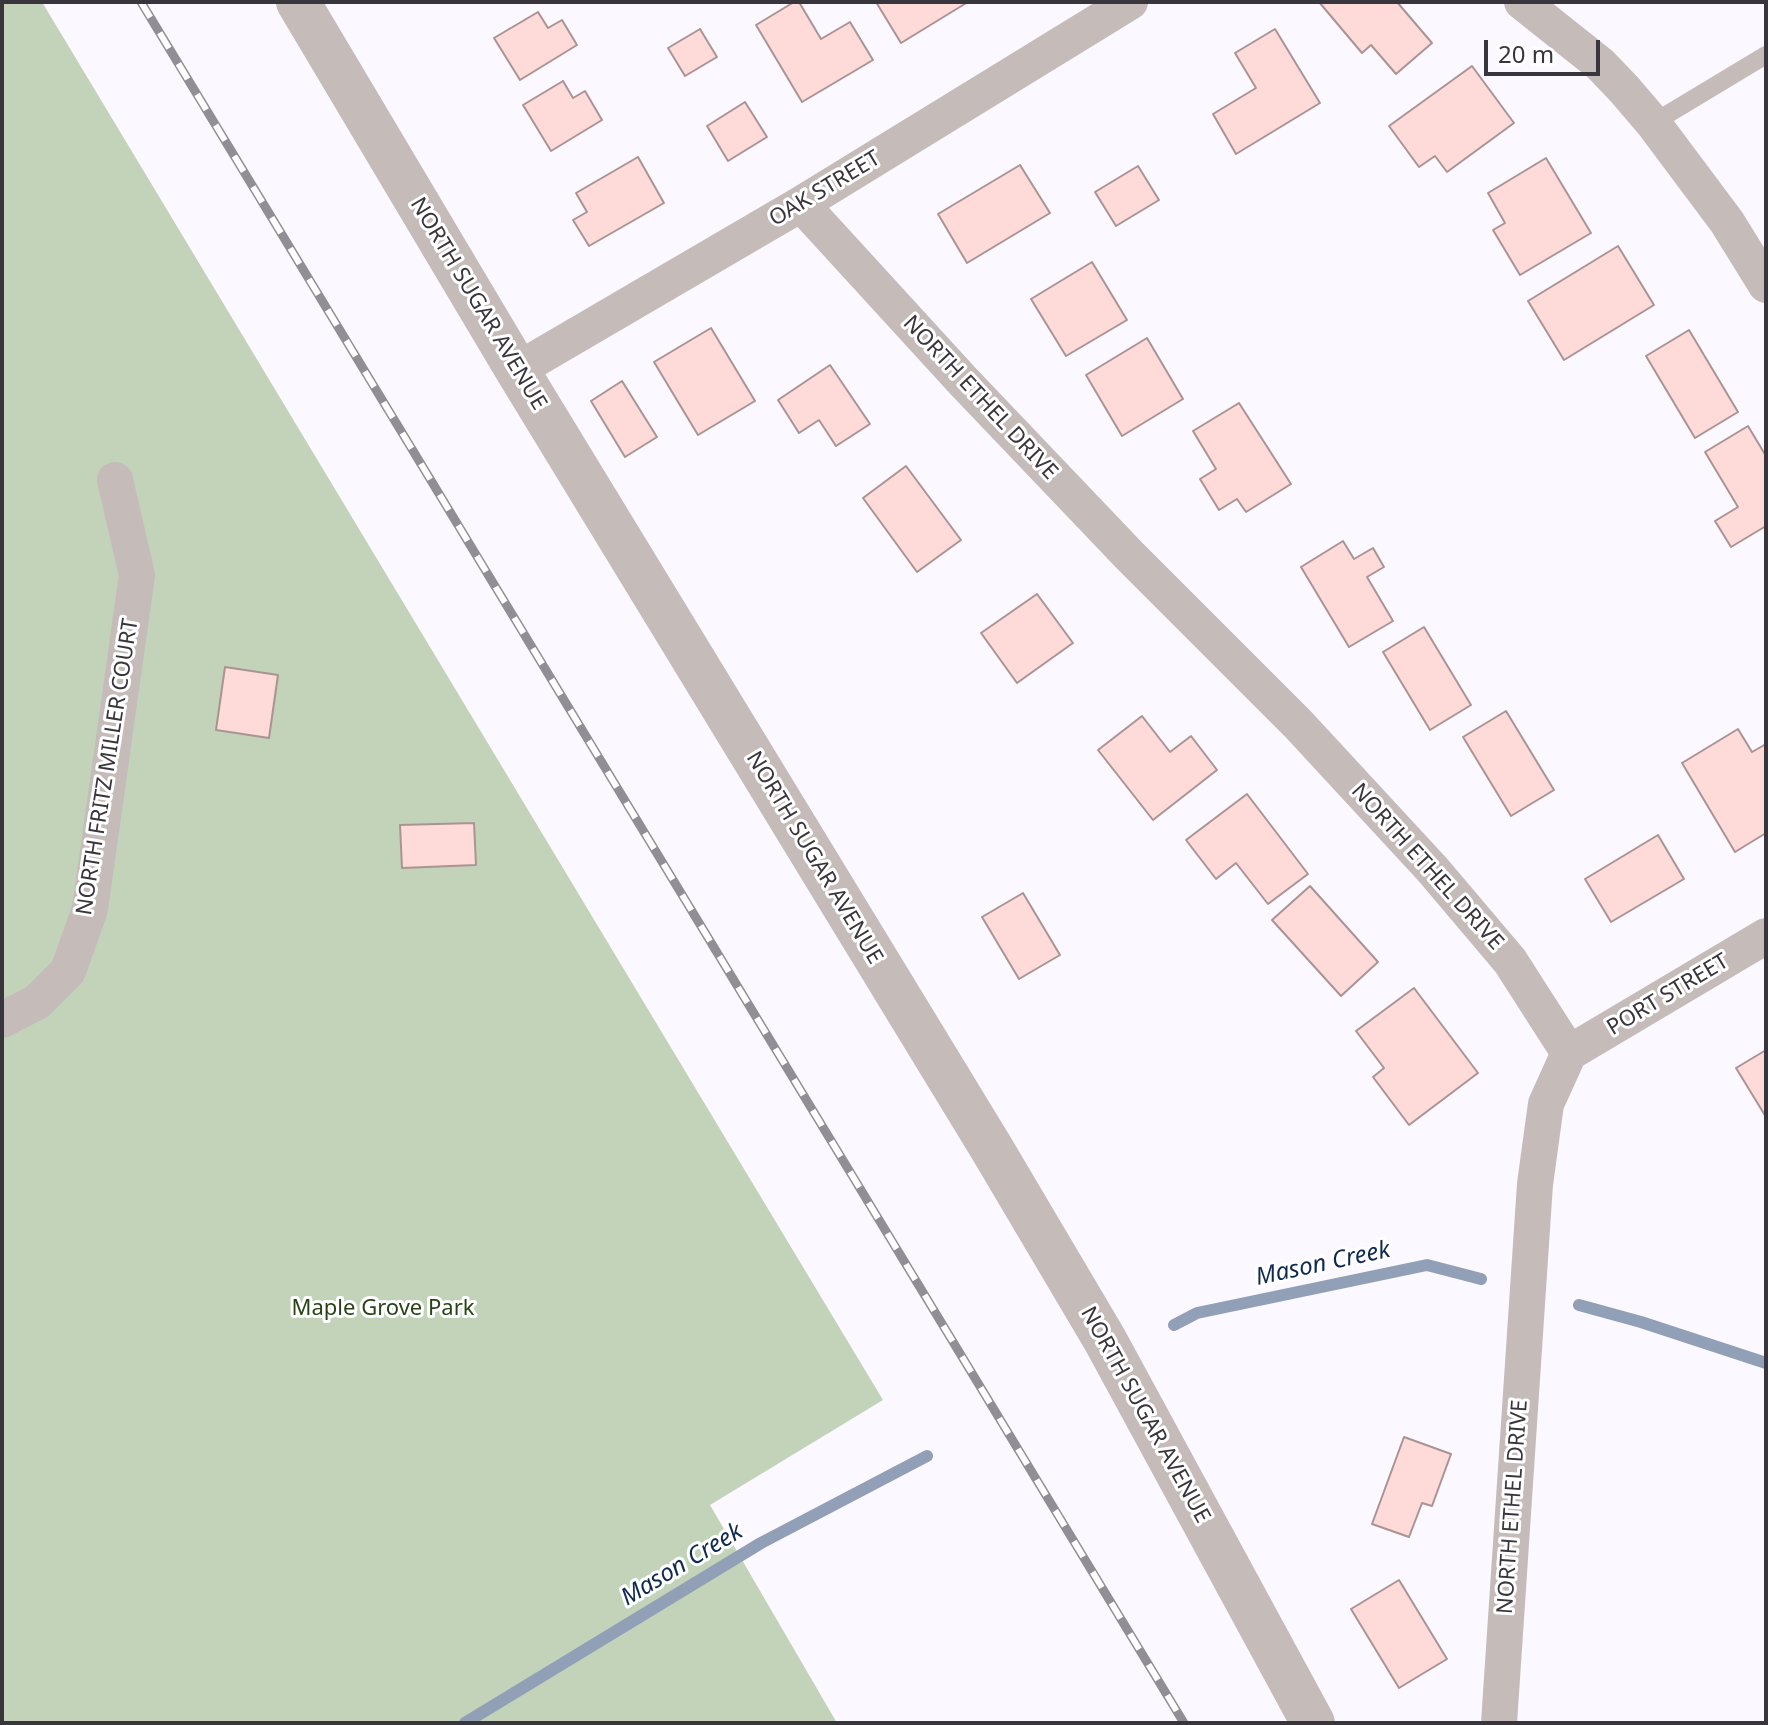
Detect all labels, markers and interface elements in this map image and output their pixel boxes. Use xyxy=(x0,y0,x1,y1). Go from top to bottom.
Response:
scale bar xyxy=(1488,24,1604,74)
text: 20 m xyxy=(1498,37,1554,70)
street label: OAK STREET xyxy=(765,146,885,232)
street label: NORTH SUGAR AVENUE xyxy=(404,193,552,415)
street label: NORTH ETHEL DRIVE xyxy=(897,310,1063,486)
street label: NORTH FRITZ MILLER COURT xyxy=(72,617,144,917)
street label: NORTH SUGAR AVENUE xyxy=(740,747,888,969)
street label: NORTH ETHEL DRIVE xyxy=(1345,778,1509,956)
street label: PORT STREET xyxy=(1603,948,1733,1042)
water label: Mason Creek xyxy=(1253,1236,1393,1292)
park label: Maple Grove Park xyxy=(292,1296,474,1322)
street label: NORTH SUGAR AVENUE xyxy=(1075,1302,1215,1528)
street label: NORTH ETHEL DRIVE xyxy=(1492,1399,1534,1615)
water label: Mason Creek xyxy=(616,1517,748,1613)

